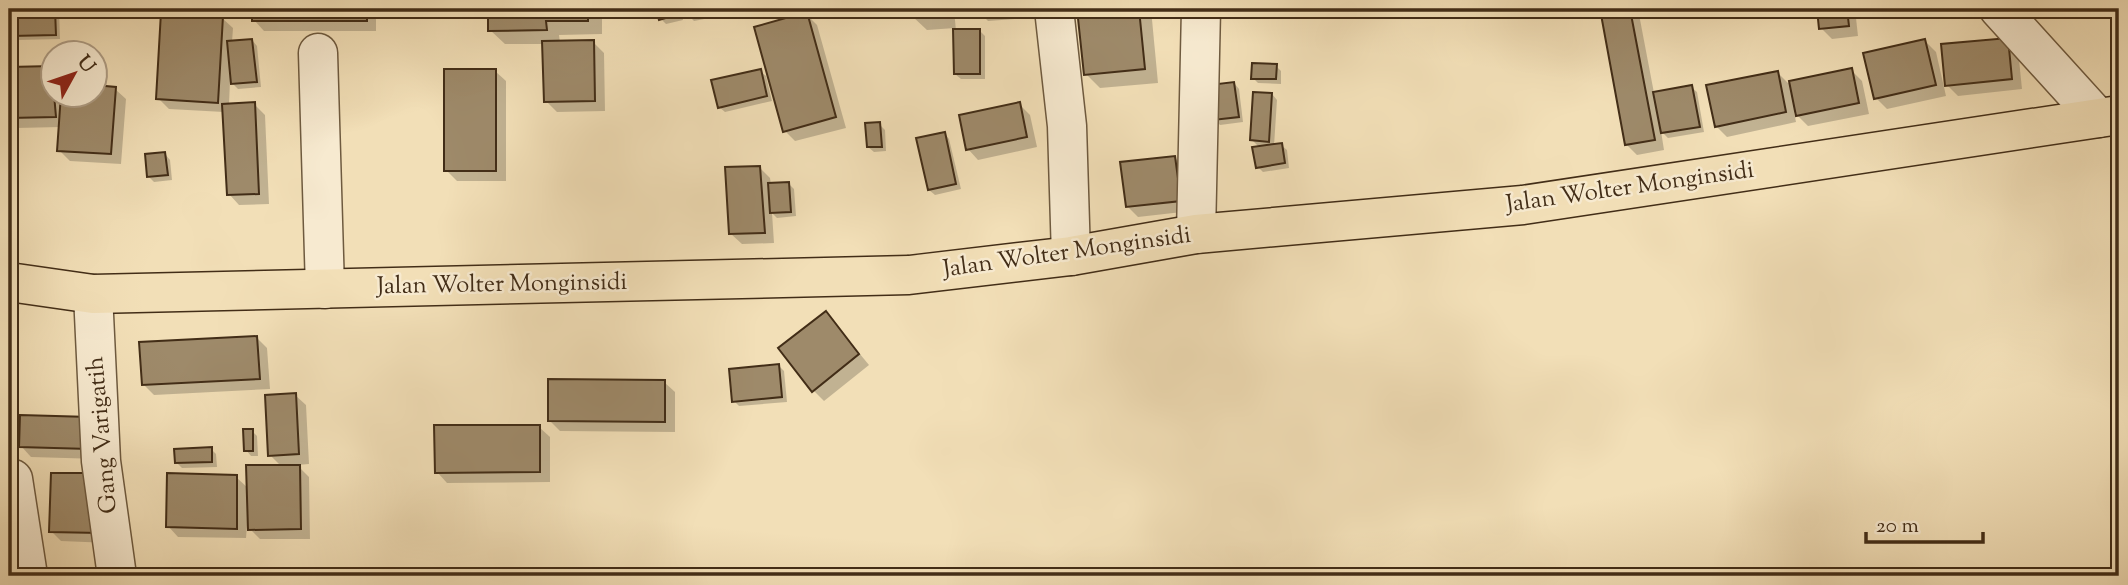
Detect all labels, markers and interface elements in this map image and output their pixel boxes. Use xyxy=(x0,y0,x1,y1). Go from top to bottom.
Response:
north arrow xyxy=(38,38,108,108)
text: U xyxy=(70,50,101,80)
street label: Jalan Wolter Monginsidi xyxy=(1502,154,1757,223)
street label: Jalan Wolter Monginsidi xyxy=(939,219,1194,288)
street label: Jalan Wolter Monginsidi xyxy=(375,266,628,304)
street label: Gang Varigatih xyxy=(79,355,127,515)
scale bar xyxy=(1866,501,1983,545)
text: 20 m xyxy=(1876,512,1919,542)

